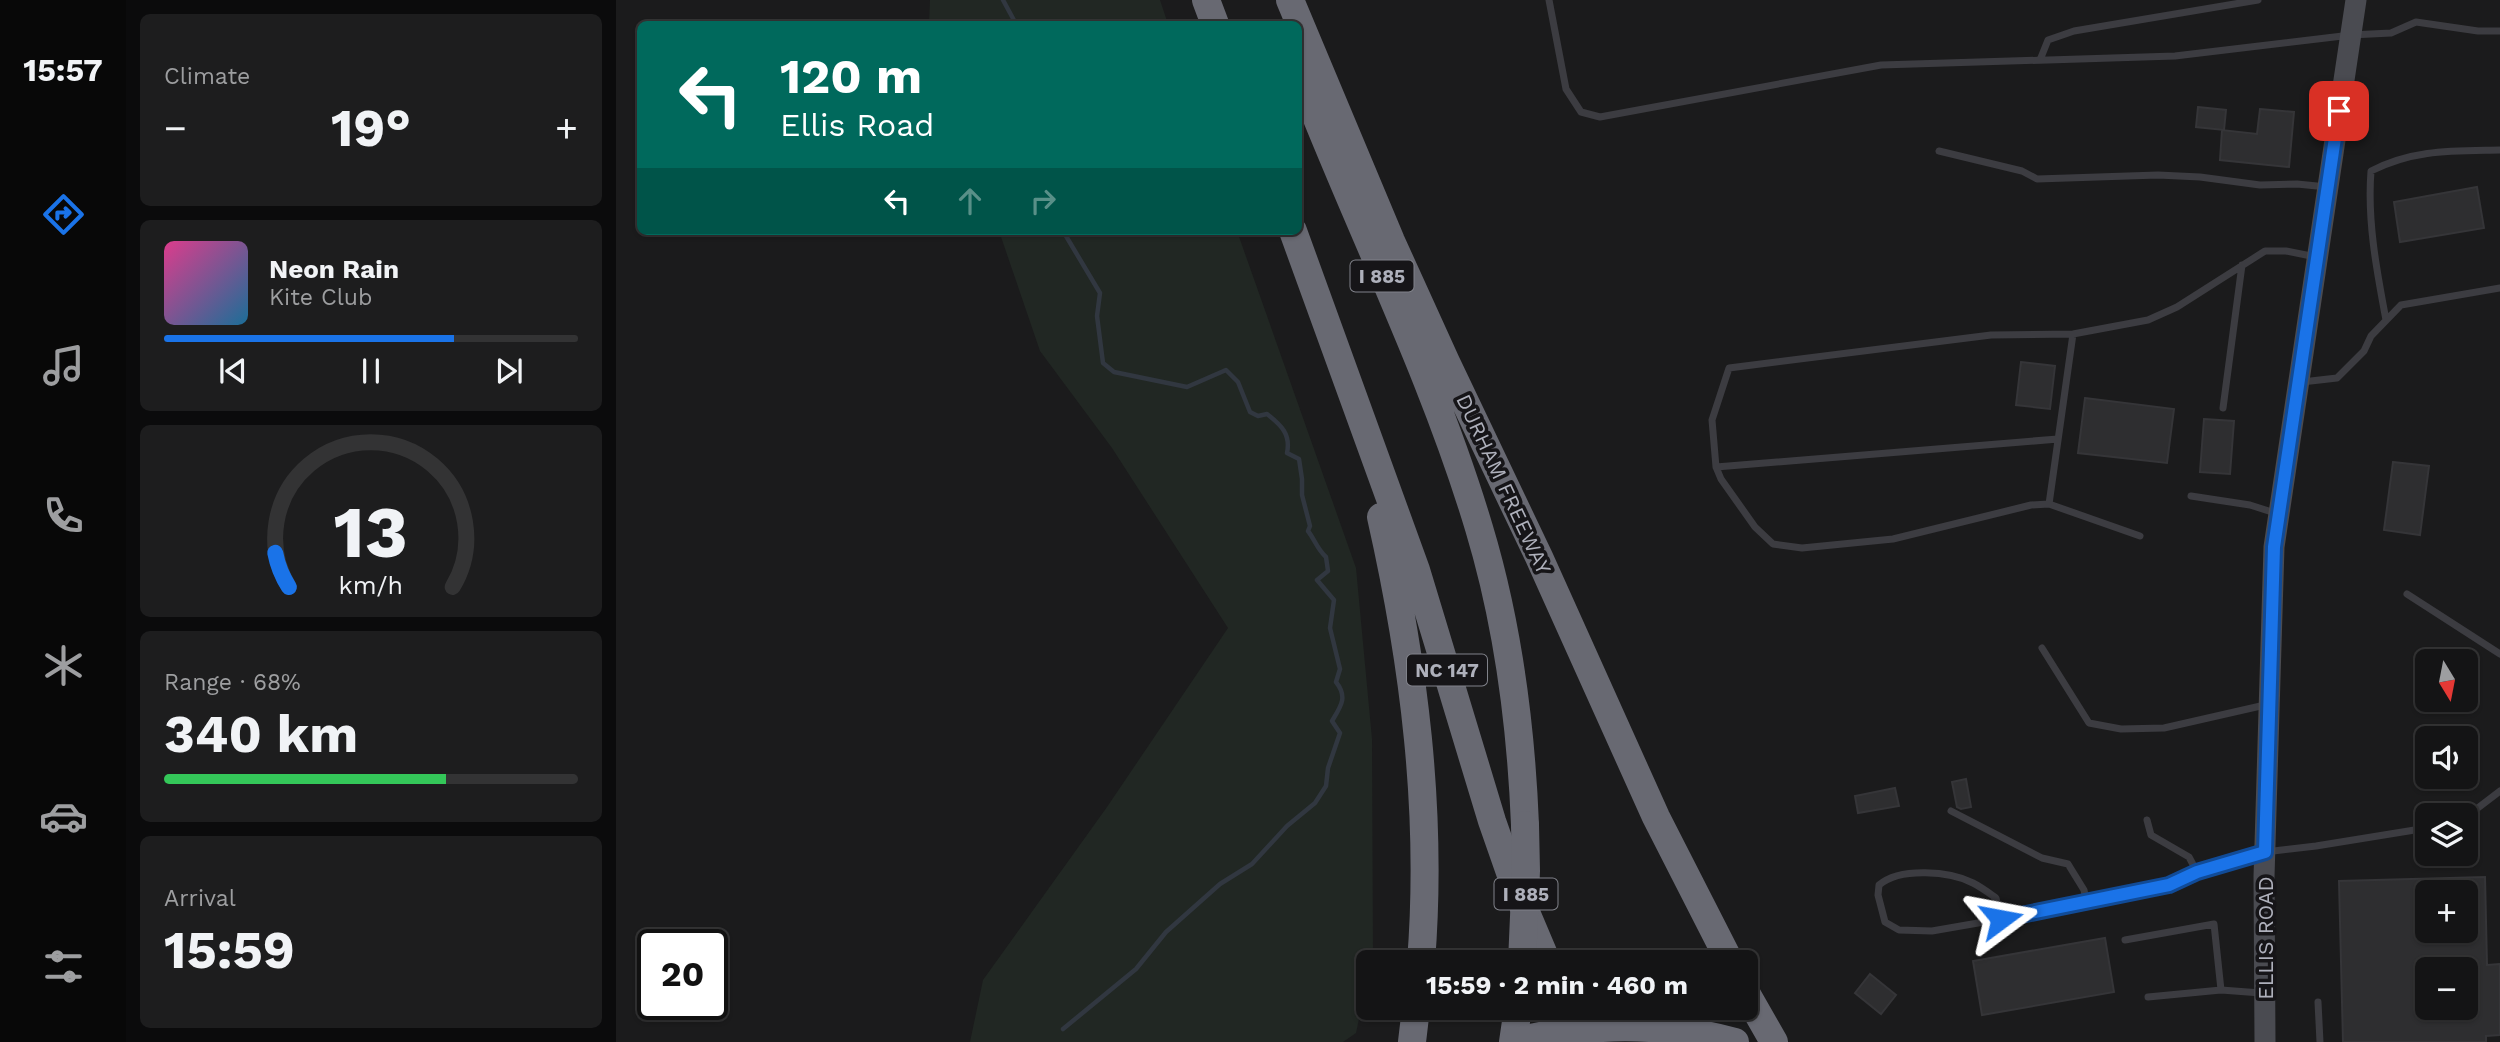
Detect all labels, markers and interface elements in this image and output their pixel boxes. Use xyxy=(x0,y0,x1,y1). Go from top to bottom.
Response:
text: 120 m xyxy=(780,47,922,105)
icon: left xyxy=(665,49,756,140)
text: 15:57 xyxy=(23,51,103,89)
text: Climate xyxy=(164,63,250,90)
pin xyxy=(2309,81,2369,141)
icon: arrive xyxy=(2320,92,2358,130)
text: 19° xyxy=(331,98,411,159)
text: − xyxy=(164,106,187,150)
text: + xyxy=(555,106,578,150)
text: Ellis Road xyxy=(780,106,934,144)
icon: left xyxy=(878,182,916,220)
icon: ahead xyxy=(951,182,989,220)
icon: right xyxy=(1024,182,1062,220)
icon: directions xyxy=(39,190,88,239)
text: Neon Rain xyxy=(269,254,399,284)
road number: I 885 xyxy=(1350,260,1414,292)
text: Kite Club xyxy=(269,284,372,311)
icon: music xyxy=(39,341,88,390)
icon: previous xyxy=(214,352,252,390)
icon: pause xyxy=(352,352,390,390)
icon: next xyxy=(490,352,528,390)
street label: DURHAM FREEWAY xyxy=(1451,390,1557,578)
text: 13 xyxy=(334,489,408,575)
icon: phone xyxy=(39,491,88,540)
text: km/h xyxy=(339,571,403,600)
icon: climate xyxy=(39,641,88,690)
north arrow xyxy=(2415,649,2478,712)
map controls xyxy=(2415,649,2478,1020)
road number: NC 147 xyxy=(1407,654,1487,685)
text: Range · 68% xyxy=(164,669,301,696)
text: 340 km xyxy=(164,704,358,765)
button: sound xyxy=(2415,726,2478,789)
icon: car xyxy=(39,792,88,841)
button: layers xyxy=(2415,803,2478,866)
street label: ELLIS ROAD xyxy=(2253,876,2278,1000)
road number: I 885 xyxy=(1494,878,1558,909)
button: + xyxy=(2415,880,2478,943)
position arrow xyxy=(1964,882,2038,956)
text: Arrival xyxy=(164,885,236,912)
text: 15:59 xyxy=(164,920,295,981)
speed limit sign: 20 xyxy=(637,929,728,1020)
icon: filters xyxy=(39,942,88,991)
button: − xyxy=(2415,957,2478,1020)
text: 15:59 · 2 min · 460 m xyxy=(1426,970,1688,1000)

